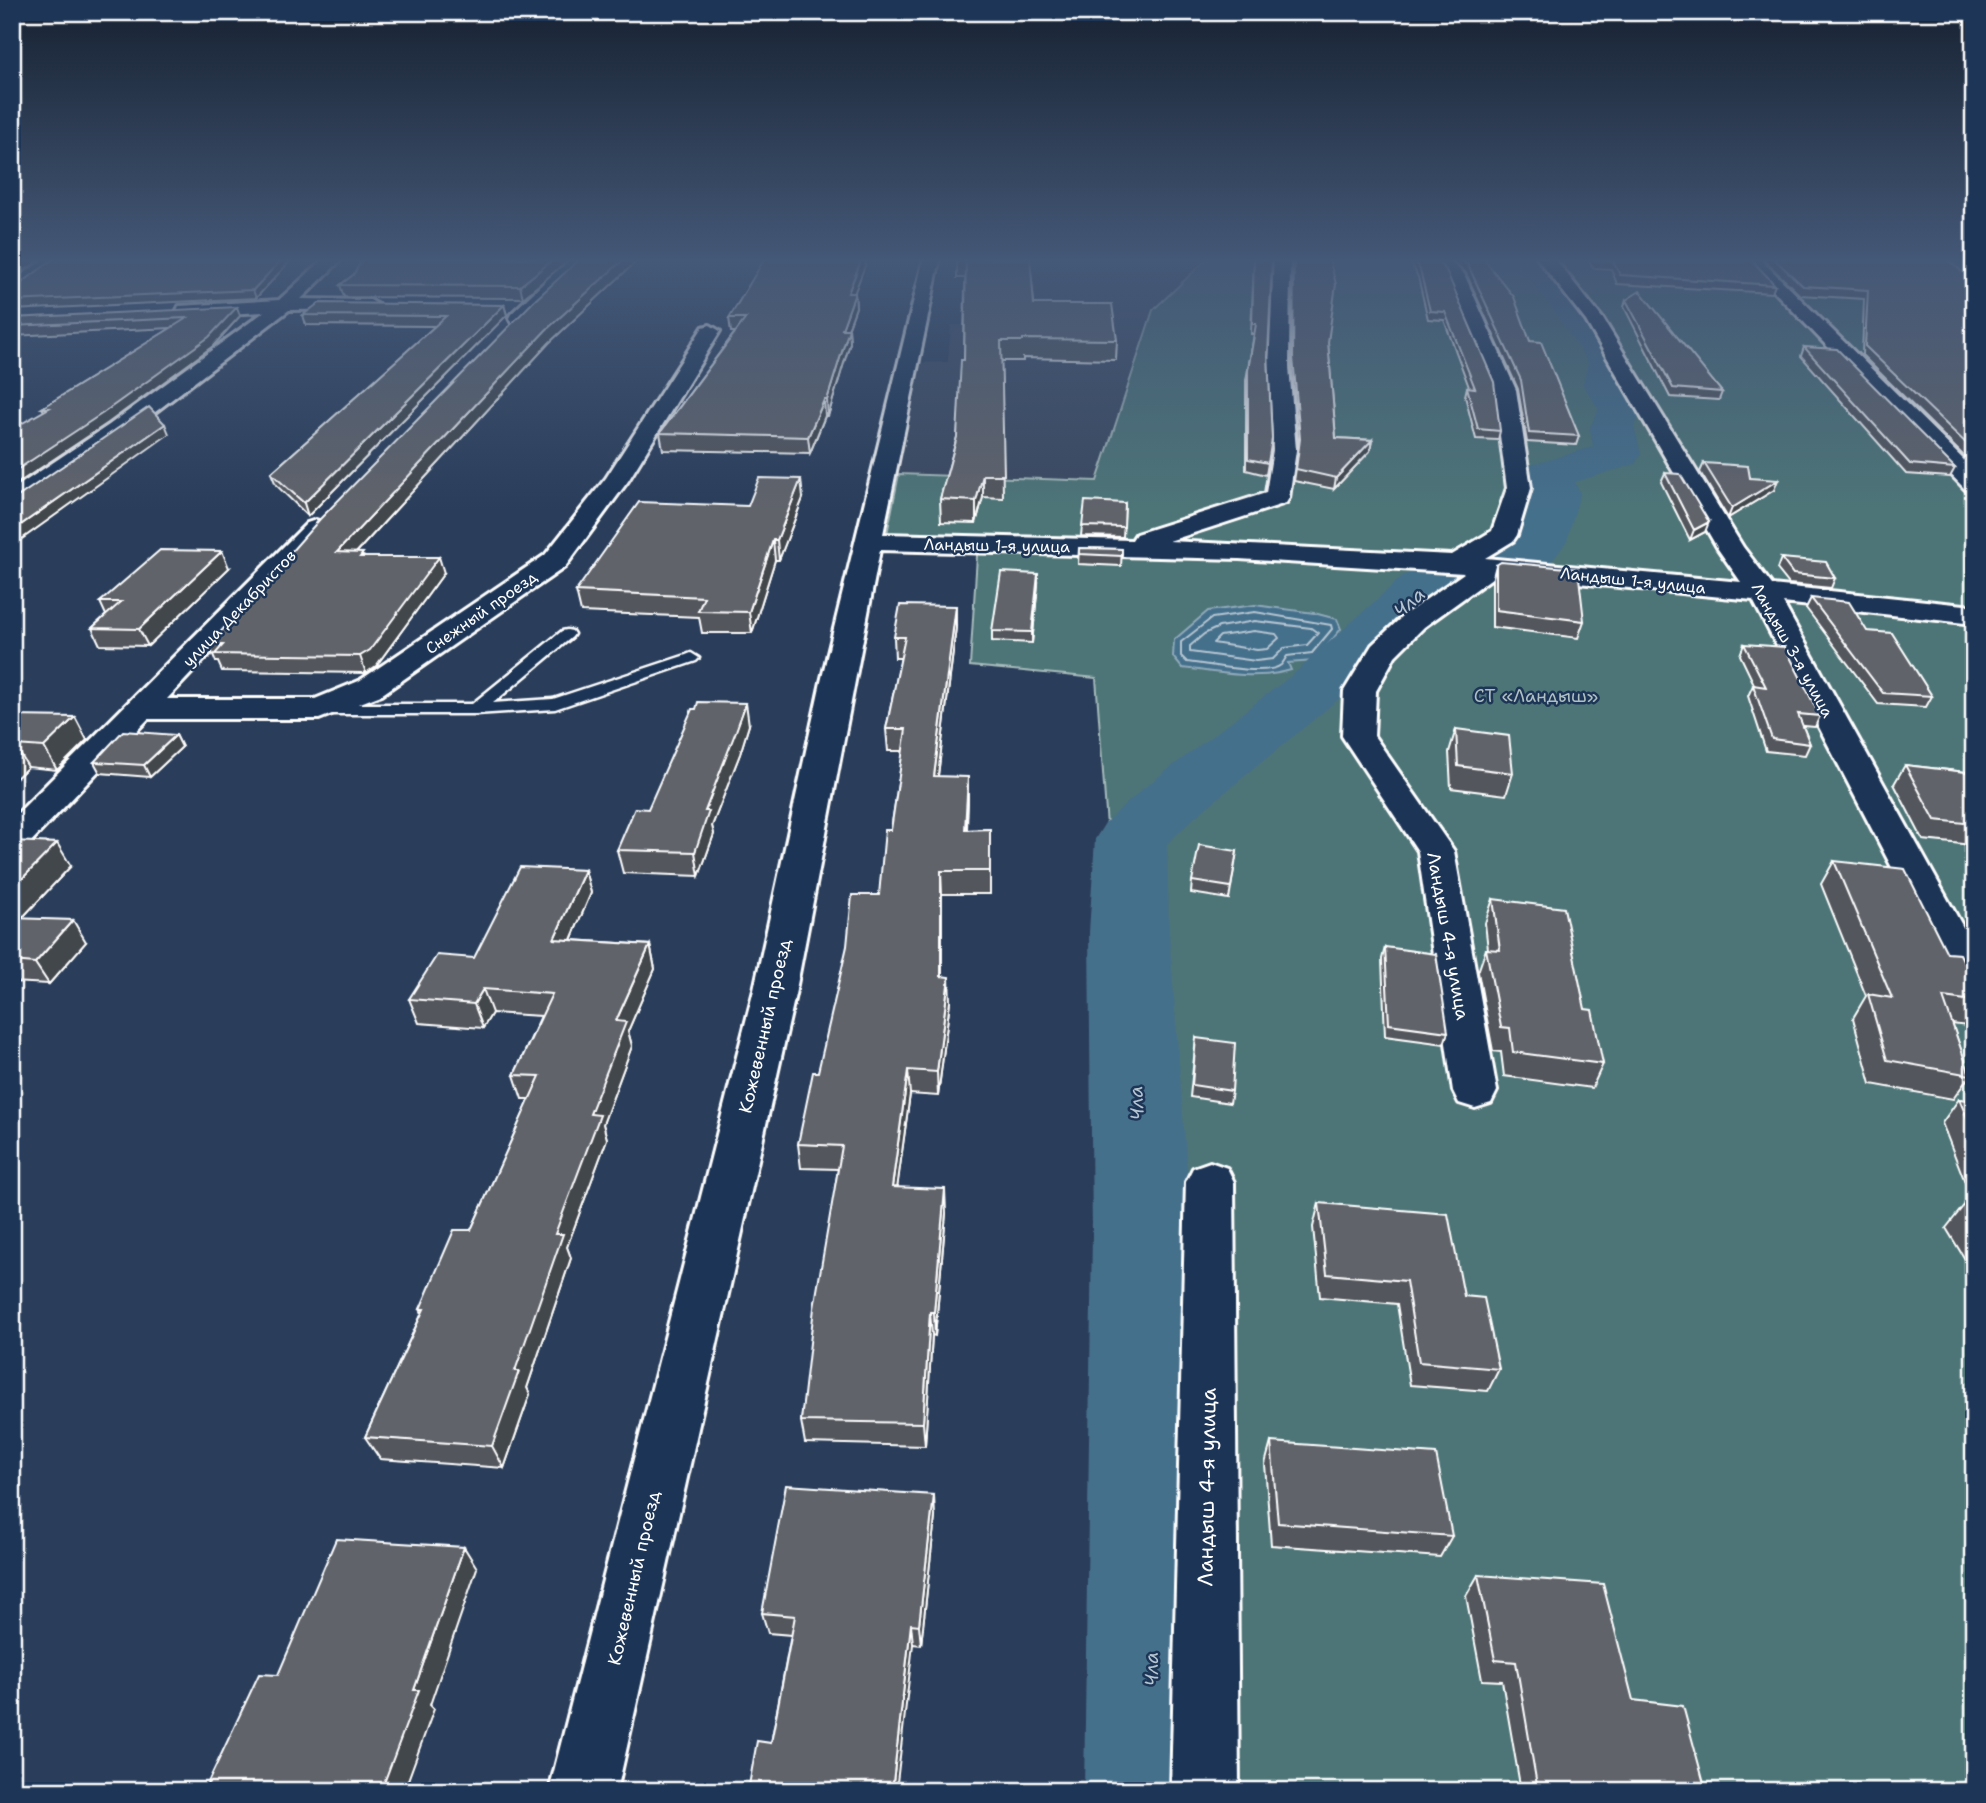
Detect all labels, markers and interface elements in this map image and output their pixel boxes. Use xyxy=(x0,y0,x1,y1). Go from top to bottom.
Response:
street label: Ландыш 1-я улица xyxy=(924,534,1070,557)
street label: улица Декабристов xyxy=(178,545,301,671)
street label: Ландыш 1-я улица xyxy=(1559,562,1707,599)
street label: Снежный проезд xyxy=(421,566,541,659)
street label: Ландыш 3-я улица xyxy=(1747,579,1838,721)
water label: Чла xyxy=(1388,582,1430,623)
park label: СТ «Ландыш» xyxy=(1474,684,1598,708)
street label: Ландыш 4-я улица xyxy=(1421,850,1475,1022)
street label: Кожевенный проезд xyxy=(733,936,797,1116)
water label: Чла xyxy=(1123,1085,1150,1121)
street label: Ландыш 4-я улица xyxy=(1191,1387,1223,1587)
street label: Кожевенный проезд xyxy=(602,1488,666,1668)
water label: Чла xyxy=(1139,1652,1164,1686)

